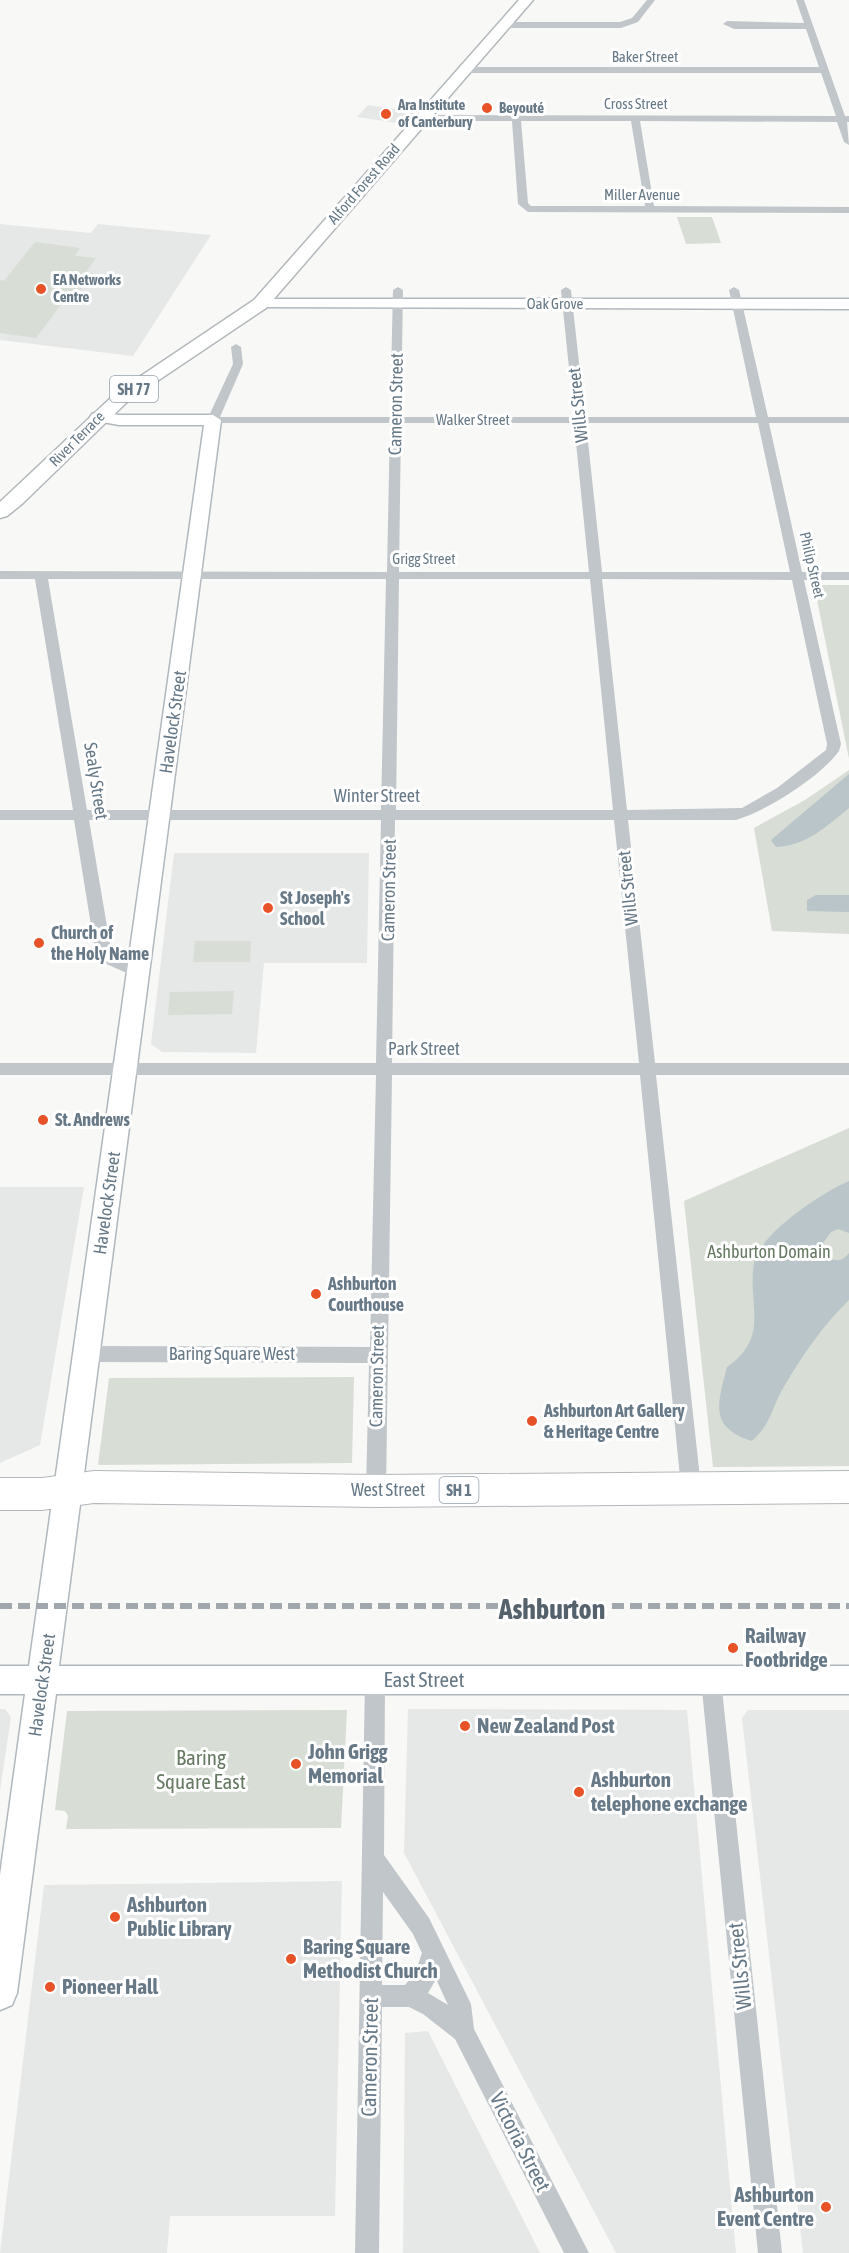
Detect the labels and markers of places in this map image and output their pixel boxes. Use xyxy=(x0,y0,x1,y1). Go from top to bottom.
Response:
place label: Ara Institute of Canterbury xyxy=(397,96,473,130)
place label: Beyouté xyxy=(499,99,544,116)
marker: Beyouté xyxy=(480,101,494,115)
marker: Ara Institute of Canterbury xyxy=(379,107,393,121)
place label: EA Networks Centre xyxy=(53,271,122,305)
marker: EA Networks Centre xyxy=(34,282,48,296)
place label: St Joseph's School xyxy=(280,887,351,929)
marker: St Joseph's School xyxy=(261,901,275,915)
place label: Church of the Holy Name xyxy=(50,922,149,964)
marker: Church of the Holy Name xyxy=(32,936,46,950)
place label: St. Andrews xyxy=(55,1109,131,1130)
marker: St. Andrews xyxy=(36,1113,50,1127)
place label: Ashburton Courthouse xyxy=(327,1273,404,1315)
marker: Ashburton Courthouse xyxy=(309,1287,323,1301)
place label: Ashburton Art Gallery & Heritage Centre xyxy=(543,1400,685,1442)
marker: Ashburton Art Gallery & Heritage Centre xyxy=(525,1414,539,1428)
place label: Railway Footbridge xyxy=(745,1623,828,1671)
marker: Railway Footbridge xyxy=(726,1641,740,1655)
place label: New Zealand Post xyxy=(477,1713,615,1737)
marker: New Zealand Post xyxy=(458,1719,472,1733)
place label: John Grigg Memorial xyxy=(307,1739,389,1787)
marker: John Grigg Memorial xyxy=(289,1757,303,1771)
place label: Ashburton telephone exchange xyxy=(590,1767,748,1815)
marker: Ashburton telephone exchange xyxy=(572,1785,586,1799)
place label: Ashburton Public Library xyxy=(126,1892,232,1940)
marker: Ashburton Public Library xyxy=(108,1910,122,1924)
place label: Baring Square Methodist Church xyxy=(303,1934,438,1982)
marker: Baring Square Methodist Church xyxy=(284,1952,298,1966)
place label: Pioneer Hall xyxy=(62,1974,159,1998)
marker: Pioneer Hall xyxy=(43,1980,57,1994)
place label: Ashburton Event Centre xyxy=(717,2182,814,2230)
marker: Ashburton Event Centre xyxy=(819,2200,833,2214)

